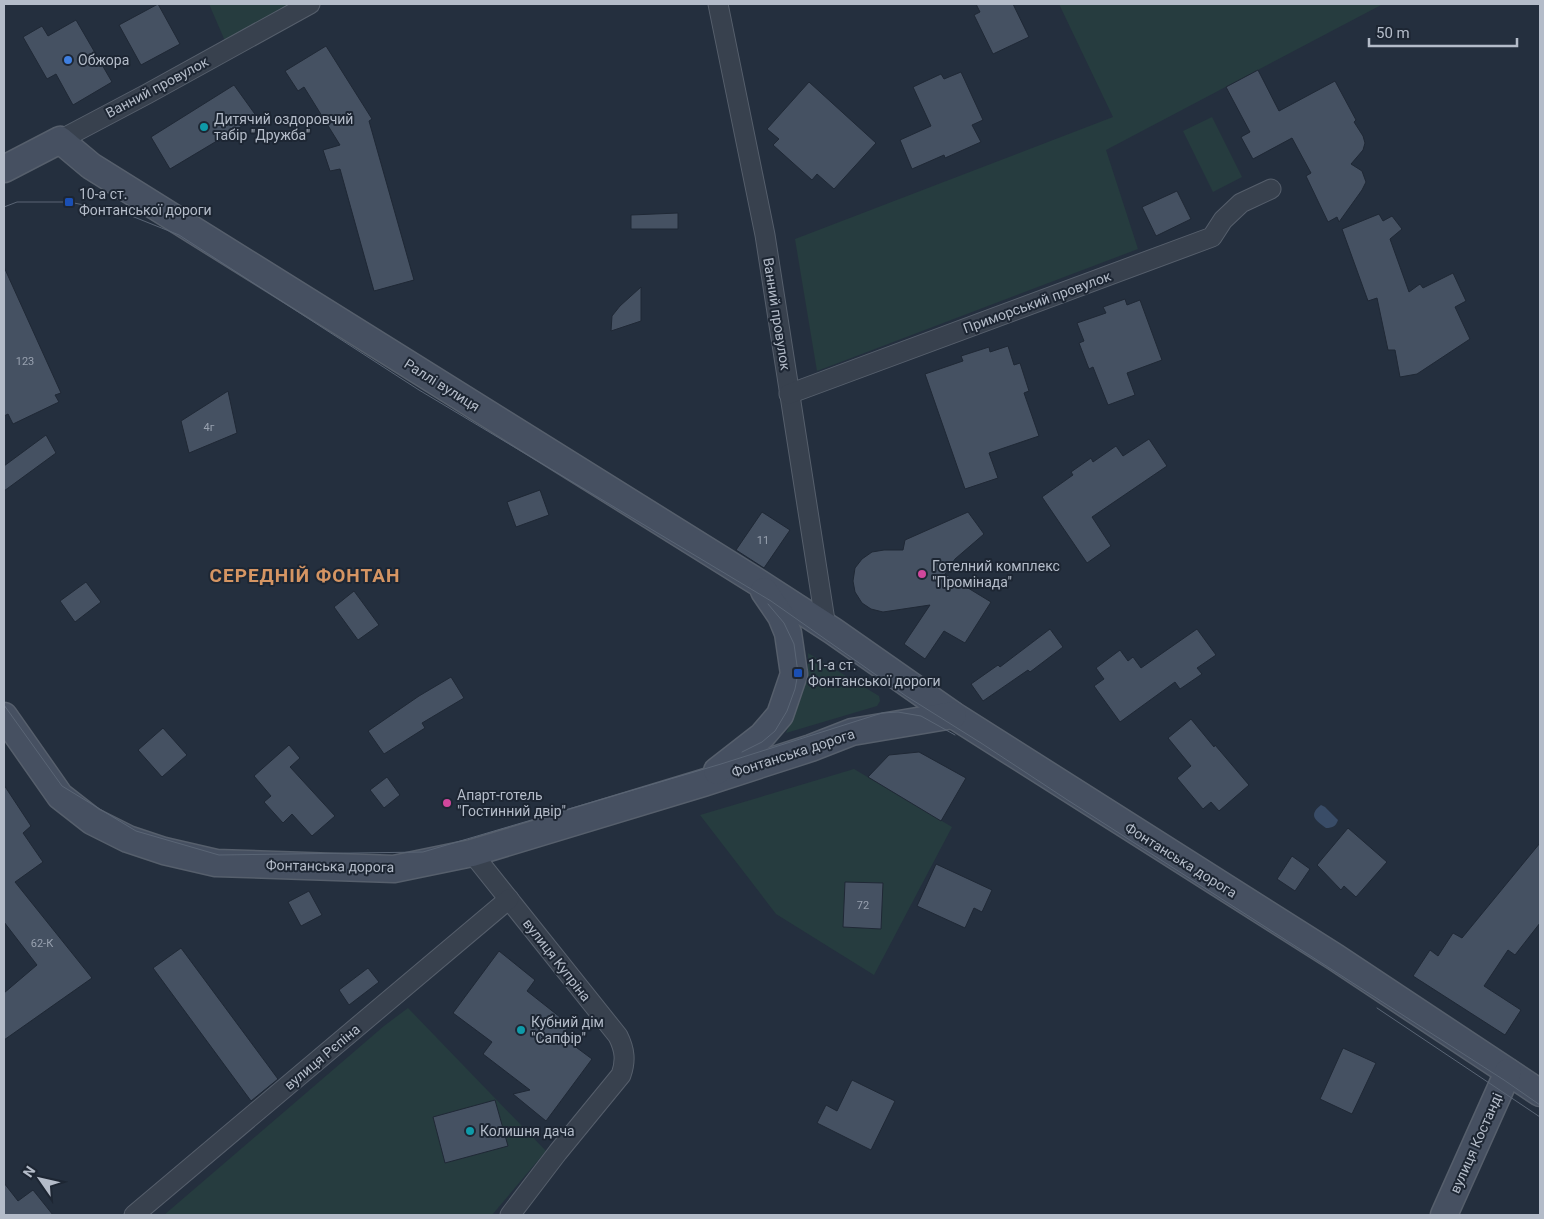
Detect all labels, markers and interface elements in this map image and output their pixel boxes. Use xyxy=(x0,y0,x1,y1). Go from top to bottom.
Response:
scale bar xyxy=(1369,15,1516,47)
text: 50 m xyxy=(1376,24,1410,42)
place label: Обжора xyxy=(78,52,129,68)
street label: Ванний провулок xyxy=(103,53,211,121)
marker: Обжора xyxy=(62,54,74,66)
place label: Дитячий оздоровчий табір "Дружба" xyxy=(214,111,353,143)
marker: Дитячий оздоровчий табір "Дружба" xyxy=(198,121,210,133)
place label: 10-а ст. Фонтанської дороги xyxy=(79,186,212,218)
marker: 10-а ст. Фонтанської дороги xyxy=(63,196,75,208)
street label: Ванний провулок xyxy=(760,256,794,372)
street label: Приморський провулок xyxy=(961,268,1113,336)
house number: 123 xyxy=(16,355,34,368)
street label: Раллі вулиця xyxy=(401,355,483,415)
house number: 4г xyxy=(204,421,215,434)
house number: 11 xyxy=(757,534,769,547)
place label: Готелний комплекс "Промінада" xyxy=(932,558,1060,590)
district label: СЕРЕДНІЙ ФОНТАН xyxy=(210,564,400,587)
marker: Готелний комплекс "Промінада" xyxy=(916,568,928,580)
place label: 11-а ст. Фонтанської дороги xyxy=(808,657,941,689)
marker: 11-а ст. Фонтанської дороги xyxy=(792,667,804,679)
street label: Фонтанська дорога xyxy=(729,726,857,780)
place label: Апарт-готель "Гостинний двір" xyxy=(457,787,566,819)
marker: Апарт-готель "Гостинний двір" xyxy=(441,797,453,809)
street label: Фонтанська дорога xyxy=(1122,819,1240,901)
street label: Фонтанська дорога xyxy=(266,857,394,875)
house number: 72 xyxy=(857,899,869,912)
street label: вулиця Купріна xyxy=(520,916,594,1004)
house number: 62-К xyxy=(31,937,54,950)
place label: Кубний дім "Сапфір" xyxy=(531,1014,604,1046)
street label: вулиця Рєпіна xyxy=(281,1021,363,1093)
marker: Кубний дім "Сапфір" xyxy=(515,1024,527,1036)
street label: вулиця Костанді xyxy=(1447,1090,1505,1196)
place label: Колишня дача xyxy=(480,1123,575,1139)
marker: Колишня дача xyxy=(464,1125,476,1137)
north arrow xyxy=(15,1154,65,1204)
text: N xyxy=(20,1163,39,1180)

